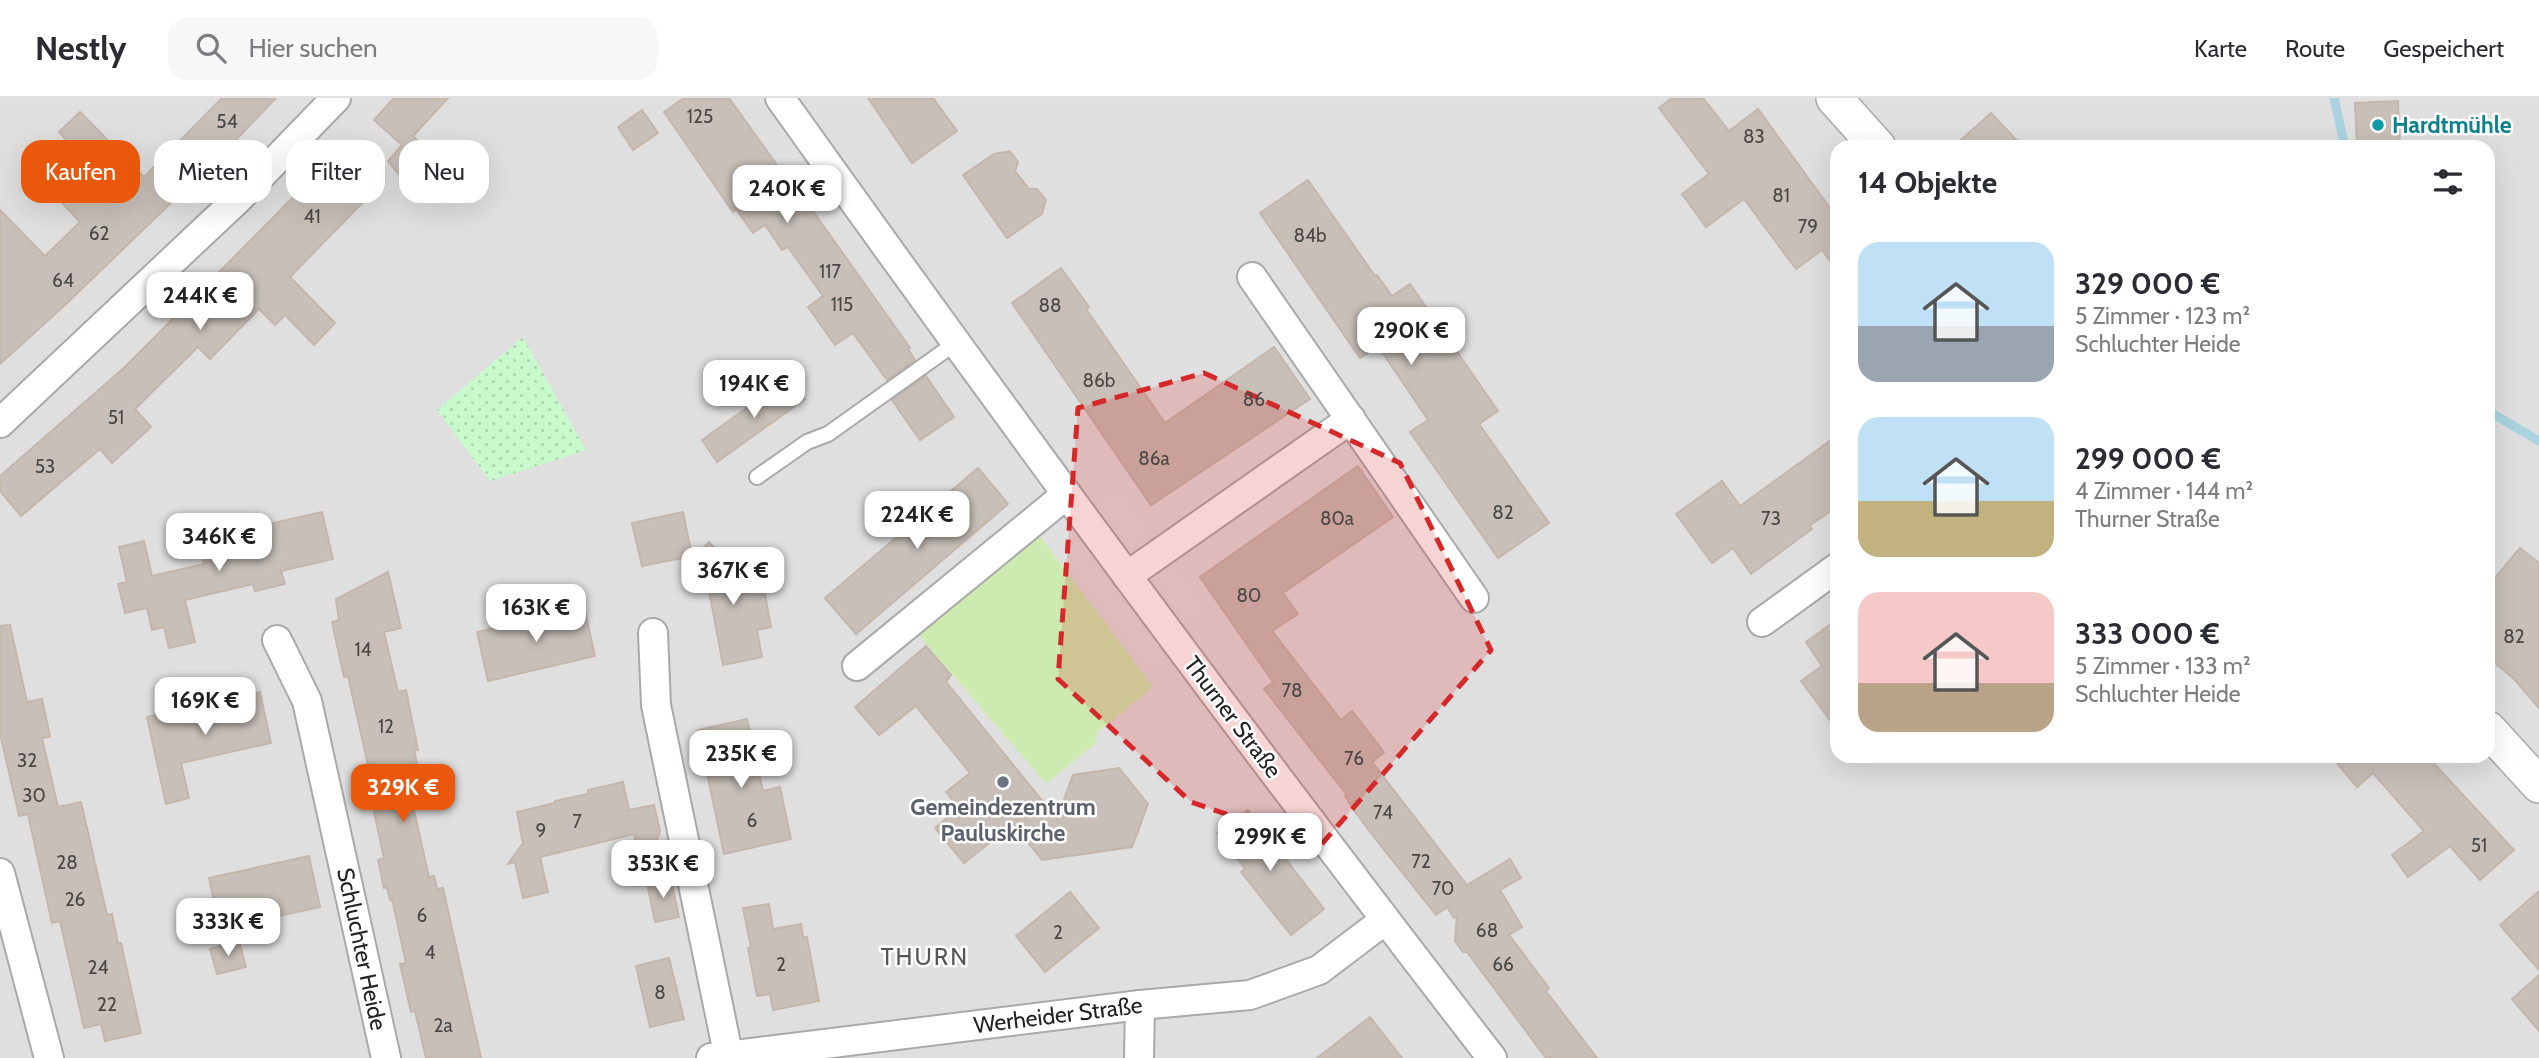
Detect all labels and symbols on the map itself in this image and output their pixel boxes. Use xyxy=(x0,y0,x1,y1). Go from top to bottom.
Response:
house number: 125 xyxy=(687,105,713,128)
house number: 54 xyxy=(216,110,238,133)
place label: Hardtmühle xyxy=(2392,111,2512,139)
marker: Hardtmühle xyxy=(2370,117,2386,133)
house number: 83 xyxy=(1743,125,1765,148)
pin: 240K € xyxy=(730,166,844,225)
house number: 81 xyxy=(1772,184,1790,207)
house number: 41 xyxy=(303,205,321,228)
house number: 79 xyxy=(1798,215,1818,238)
house number: 62 xyxy=(89,222,109,245)
house number: 84b xyxy=(1293,224,1327,247)
house number: 117 xyxy=(819,260,841,283)
house number: 64 xyxy=(52,269,74,292)
pin: 244K € xyxy=(143,272,257,332)
house number: 115 xyxy=(831,293,853,316)
house number: 88 xyxy=(1038,294,1062,317)
pin: 290K € xyxy=(1354,308,1468,367)
pin: 194K € xyxy=(697,360,811,420)
house number: 86b xyxy=(1083,369,1115,392)
house number: 86 xyxy=(1243,388,1265,411)
house number: 51 xyxy=(108,406,124,429)
house number: 86a xyxy=(1138,447,1170,470)
house number: 53 xyxy=(35,455,55,478)
pin: 224K € xyxy=(860,491,974,551)
house number: 82 xyxy=(1492,501,1514,524)
house number: 80a xyxy=(1320,507,1354,530)
house number: 73 xyxy=(1761,507,1781,530)
pin: 346K € xyxy=(162,514,276,573)
pin: 367K € xyxy=(676,547,790,607)
pin: 163K € xyxy=(479,584,593,644)
house number: 80 xyxy=(1237,584,1261,607)
house number: 82 xyxy=(2503,625,2525,648)
house number: 14 xyxy=(354,638,372,661)
street label: Thurner Straße xyxy=(1178,651,1288,783)
pin: 169K € xyxy=(148,678,262,737)
house number: 78 xyxy=(1281,679,1303,702)
house number: 12 xyxy=(378,715,394,738)
pin: 235K € xyxy=(684,730,798,790)
house number: 76 xyxy=(1344,747,1364,770)
house number: 32 xyxy=(17,749,37,772)
pin: 329K € xyxy=(346,764,460,824)
marker: Gemeindezentrum Pauluskirche xyxy=(995,774,1011,790)
house number: 30 xyxy=(22,784,46,807)
place label: Gemeindezentrum Pauluskirche xyxy=(910,793,1096,847)
house number: 74 xyxy=(1373,801,1393,824)
house number: 6 xyxy=(747,809,757,832)
house number: 7 xyxy=(572,810,582,833)
pin: 299K € xyxy=(1213,814,1327,873)
house number: 9 xyxy=(536,819,546,842)
house number: 51 xyxy=(2471,834,2487,857)
pin: 353K € xyxy=(606,840,720,900)
house number: 72 xyxy=(1411,850,1431,873)
house number: 28 xyxy=(56,851,78,874)
street label: Schluchter Heide xyxy=(331,865,393,1033)
house number: 70 xyxy=(1432,877,1454,900)
house number: 26 xyxy=(65,888,85,911)
pin: 333K € xyxy=(171,898,285,958)
house number: 6 xyxy=(417,904,427,927)
house number: 68 xyxy=(1476,919,1498,942)
house number: 2 xyxy=(1053,921,1063,944)
house number: 4 xyxy=(425,941,436,964)
district label: THURN xyxy=(881,942,969,971)
house number: 2 xyxy=(776,953,786,976)
house number: 66 xyxy=(1492,953,1514,976)
house number: 24 xyxy=(88,956,108,979)
house number: 8 xyxy=(654,981,666,1004)
street label: Werheider Straße xyxy=(972,991,1144,1039)
house number: 22 xyxy=(97,993,117,1016)
house number: 2a xyxy=(433,1014,453,1037)

